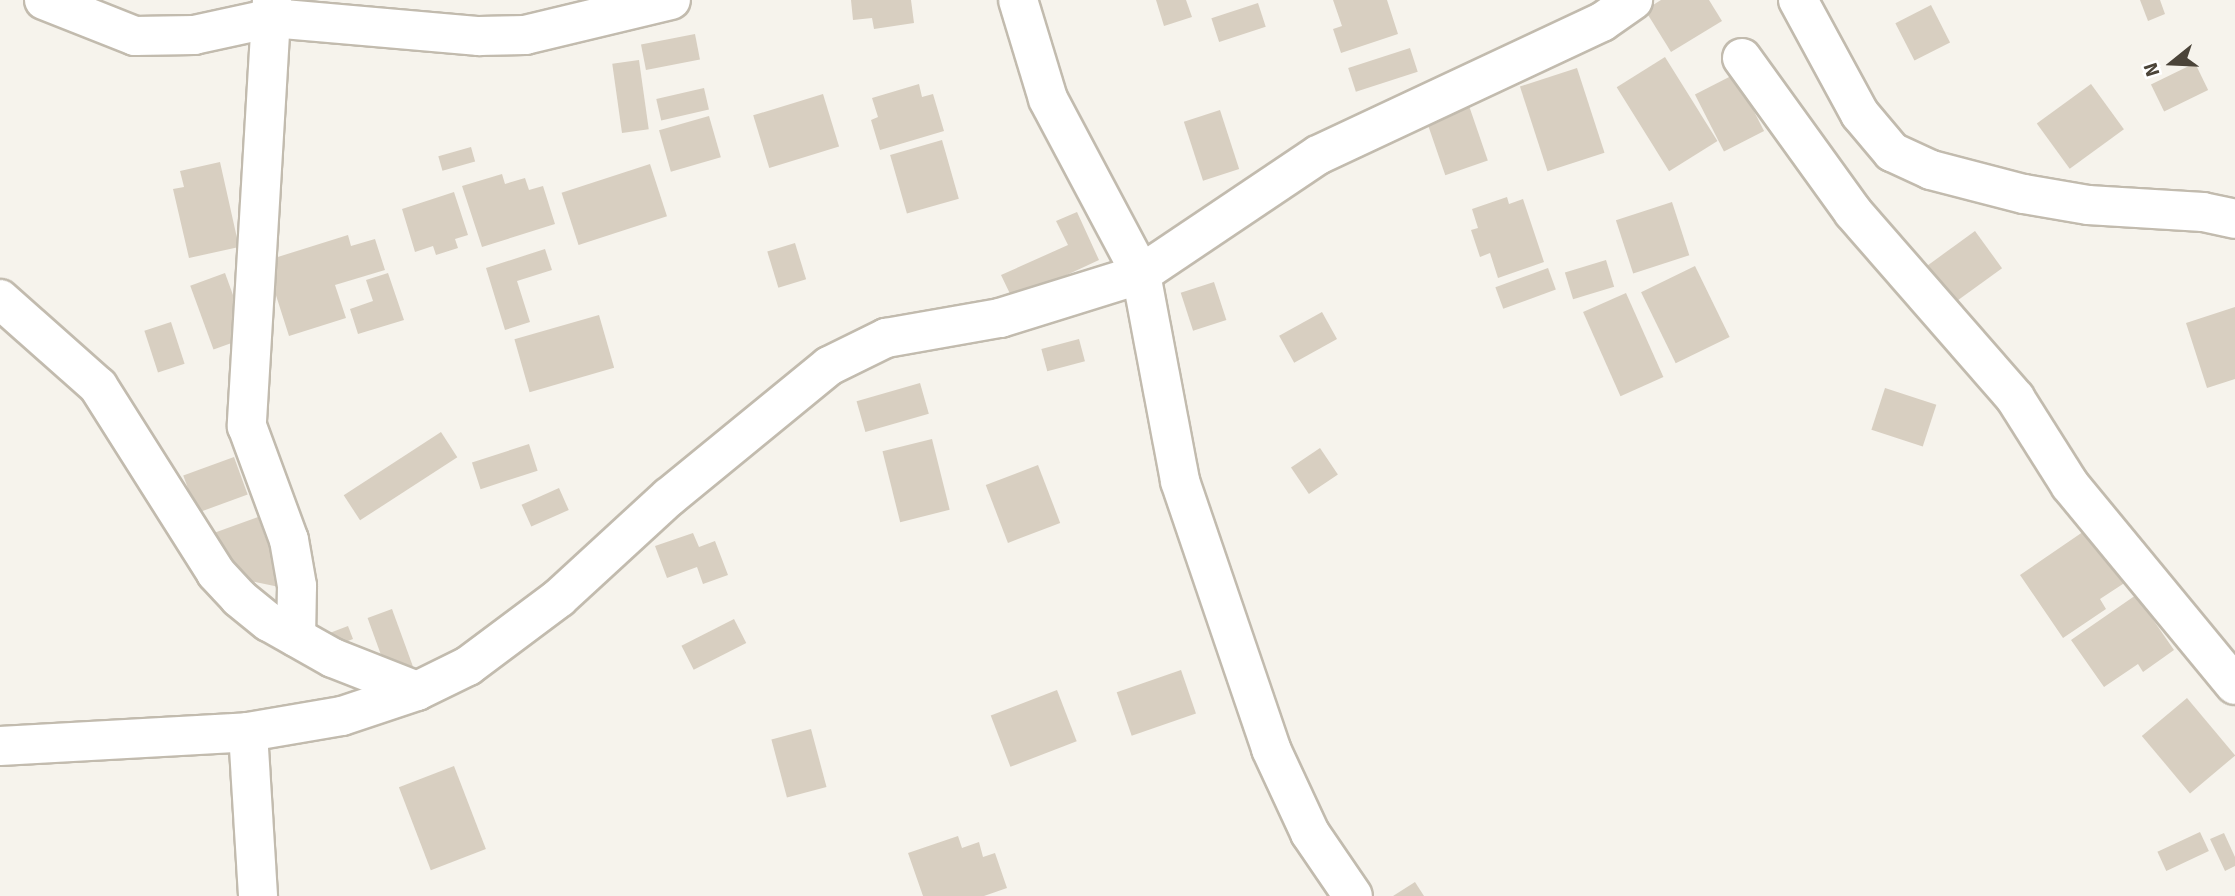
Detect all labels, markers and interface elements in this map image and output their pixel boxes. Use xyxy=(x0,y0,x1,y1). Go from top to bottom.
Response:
north arrow xyxy=(2137,28,2207,98)
text: N xyxy=(2139,59,2165,79)

